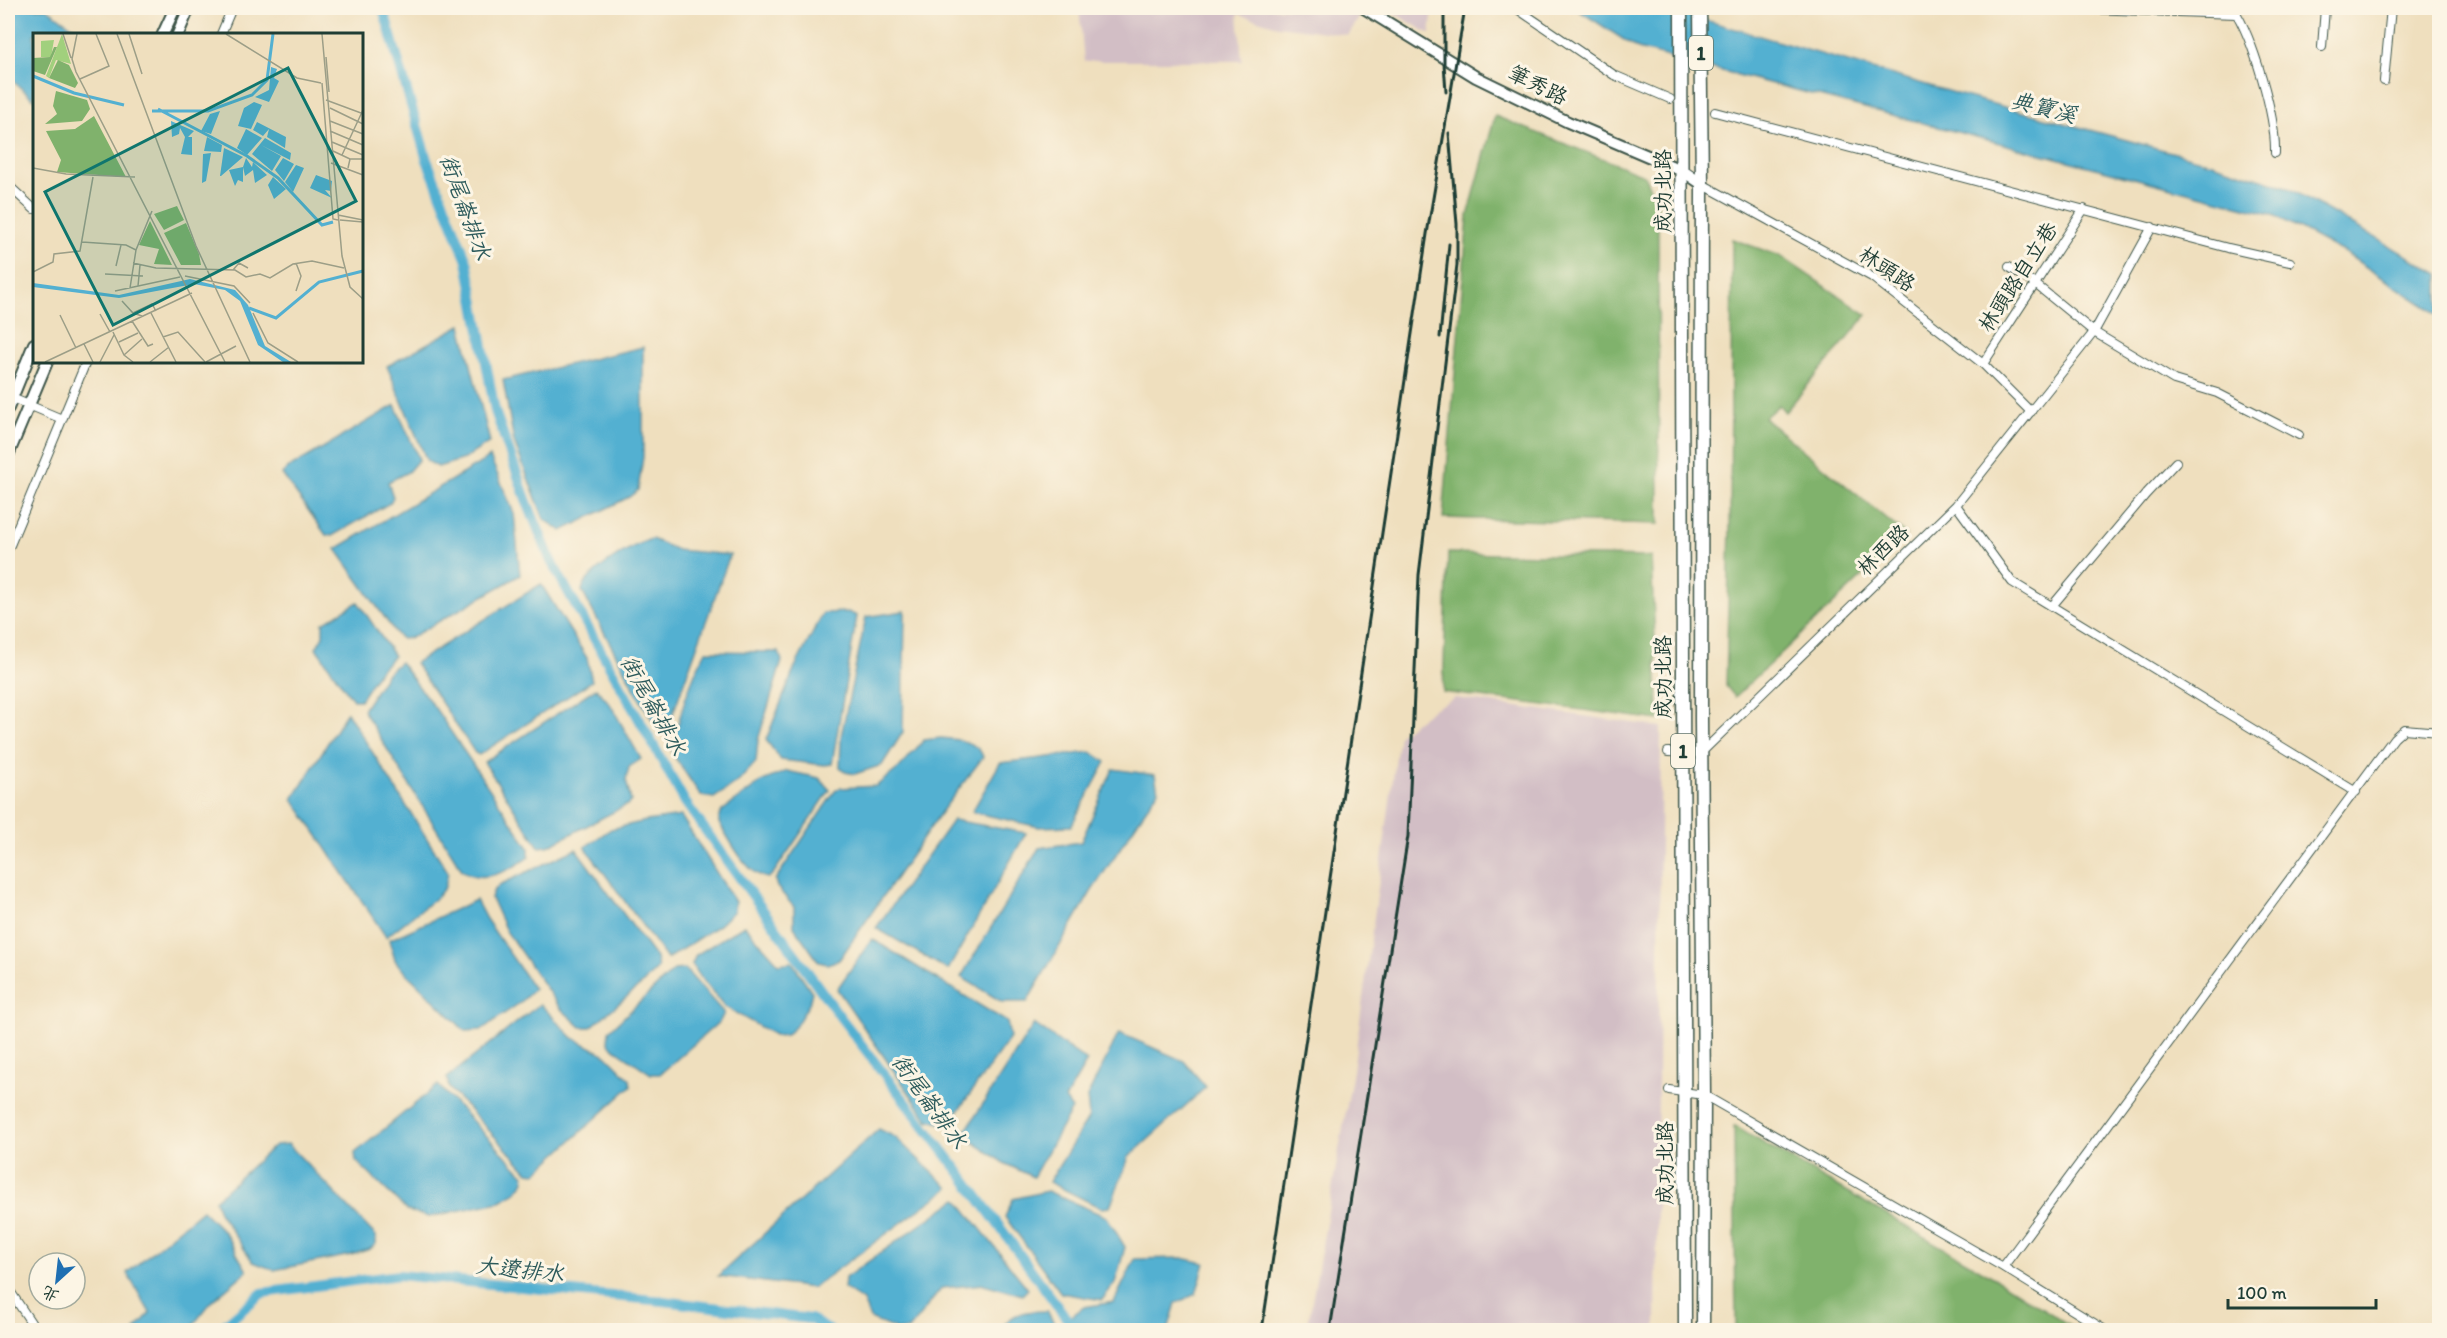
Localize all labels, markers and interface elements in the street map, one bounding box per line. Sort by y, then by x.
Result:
inset map [33,33,363,363]
road number: 1 [1689,36,1713,70]
street label: 筆秀路 [1504,60,1572,110]
water label: 典寶溪 [2009,86,2080,129]
street label: 成功北路 [1650,149,1675,233]
water label: 街尾崙排水 [434,151,497,264]
street label: 林頭路自立巷 [1973,217,2062,336]
street label: 林頭路 [1854,241,1920,297]
street label: 林西路 [1851,519,1914,581]
street label: 成功北路 [1650,635,1675,719]
water label: 街尾崙排水 [615,651,693,761]
road number: 1 [1671,734,1695,768]
water label: 街尾崙排水 [886,1049,973,1155]
street label: 成功北路 [1652,1121,1677,1205]
north arrow [27,1251,87,1311]
water label: 大遼排水 [475,1251,566,1288]
scale bar [2228,1272,2376,1310]
text: 北 [39,1282,62,1306]
text: 100 m [2237,1282,2287,1304]

